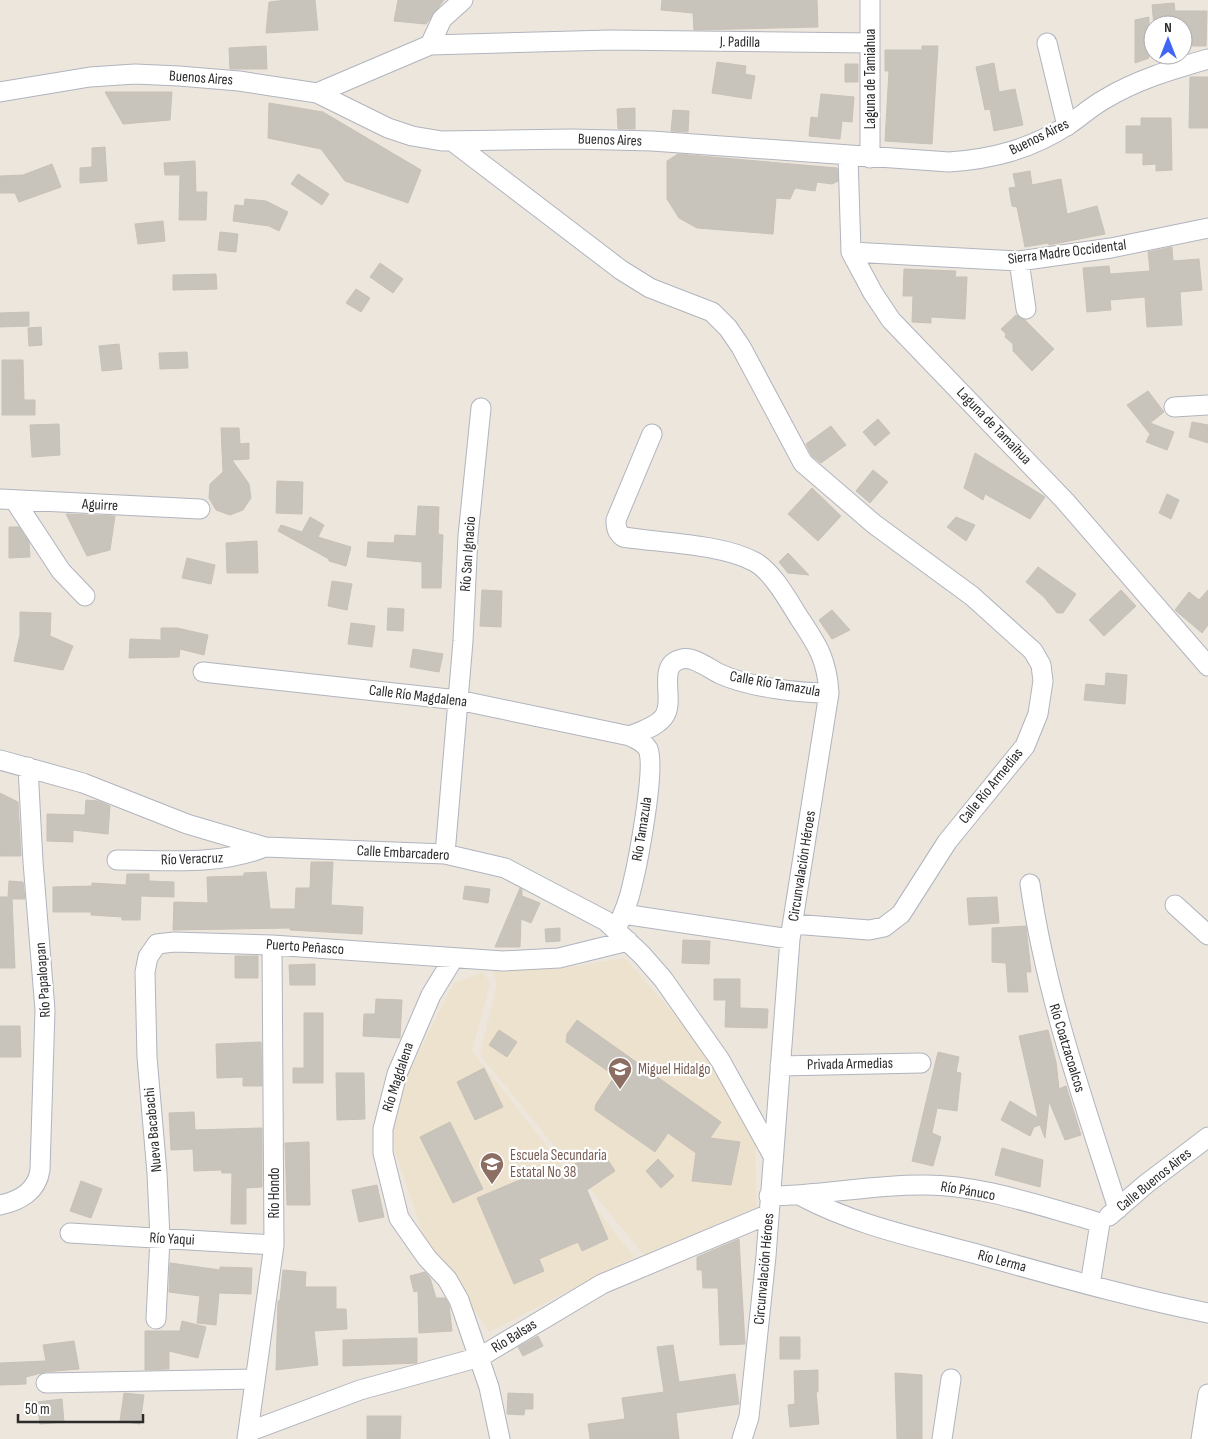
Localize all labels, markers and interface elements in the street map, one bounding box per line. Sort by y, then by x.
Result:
north arrow [1143,15,1193,65]
text: N [1164,19,1172,36]
street label: Laguna de Tamiahua [861,29,880,129]
street label: J. Padilla [719,32,761,52]
street label: Buenos Aires [168,66,234,90]
street label: Buenos Aires [1006,114,1072,160]
street label: Buenos Aires [578,129,642,151]
street label: Sierra Madre Occidental [1007,235,1127,269]
street label: Laguna de Tamaihua [952,383,1036,469]
street label: Aguirre [80,495,119,515]
street label: Río San Ignacio [456,516,480,592]
street label: Calle Río Tamazula [728,667,822,701]
street label: Calle Río Magdalena [368,681,468,711]
street label: Calle Río Armedias [955,744,1027,828]
street label: Río Tamazula [628,795,656,863]
street label: Circunvalación Héroes [784,809,820,923]
street label: Calle Embarcadero [356,841,450,865]
street label: Río Veracruz [161,848,224,870]
street label: Puerto Peñasco [265,935,345,959]
street label: Río Papaloapan [31,942,55,1018]
street label: Río Coatzacoalcos [1045,1001,1089,1095]
street label: Río Magdalena [378,1040,418,1114]
street label: Privada Armedias [807,1054,893,1074]
school or university icon: Miguel Hidalgo [607,1056,633,1090]
place label: Miguel Hidalgo [638,1060,711,1079]
street label: Nueva Bacabachi [140,1087,166,1173]
street label: Calle Buenos Aires [1113,1144,1195,1216]
place label: Escuela Secundaria Estatal No 38 [510,1146,607,1182]
school or university icon: Escuela Secundaria Estatal No 38 [479,1151,505,1185]
street label: Río Hondo [265,1167,284,1219]
street label: Río Pánuco [939,1177,997,1205]
street label: Circunvalación Héroes [750,1212,778,1326]
street label: Río Yaqui [149,1228,195,1250]
street label: Río Lerma [976,1245,1029,1277]
street label: Río Balsas [488,1315,540,1357]
scale bar [18,1392,142,1424]
text: 50 m [25,1400,50,1419]

